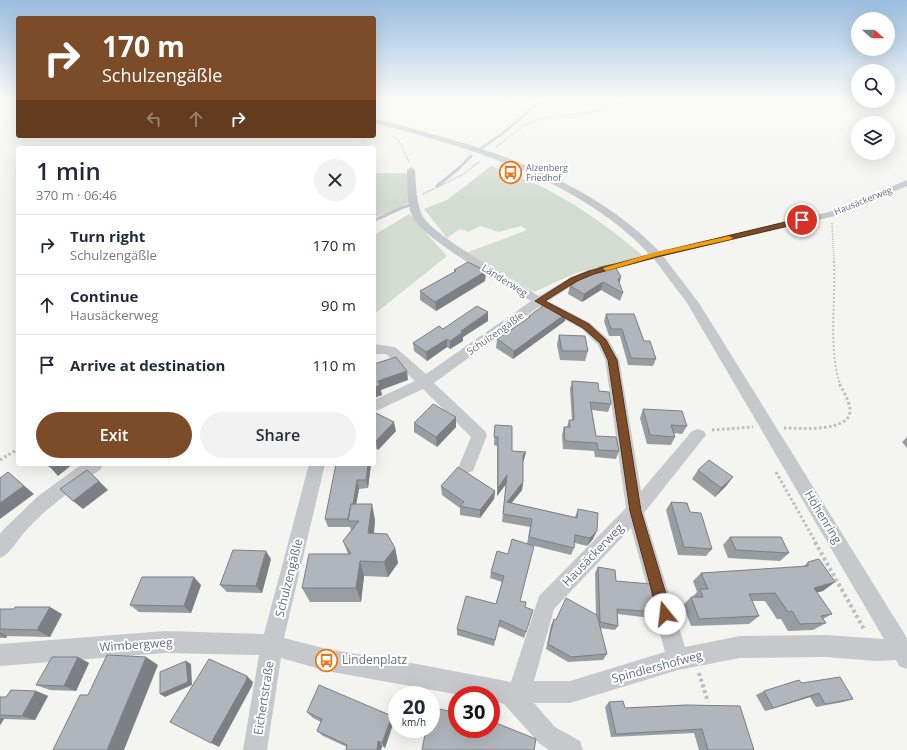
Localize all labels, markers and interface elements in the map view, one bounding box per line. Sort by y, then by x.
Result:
north arrow [851,12,895,56]
map controls [851,12,895,160]
text: 170 m [102,27,185,65]
icon: right [36,32,88,84]
text: Schulzengäßle [102,63,222,87]
button: search [851,64,895,108]
icon: left [143,108,165,130]
icon: ahead [185,108,207,130]
icon: right [227,108,249,130]
button: layers [851,116,895,160]
text: 1 min [36,154,101,187]
button: close [314,159,356,201]
bus stop icon: Alzenberg Friedhof [498,160,524,186]
place label: Alzenberg Friedhof [526,161,568,184]
street label: Hausäckerweg [832,183,894,218]
text: 370 m · 06:46 [36,186,117,204]
pin [785,203,819,237]
icon: arrive [791,209,813,231]
text: Turn right [70,226,145,246]
icon: right [36,234,58,256]
text: 170 m [312,235,356,255]
text: Schulzengäßle [70,246,157,264]
street label: Länderweg [479,260,531,300]
text: Continue [70,286,138,306]
icon: ahead [36,294,58,316]
text: 90 m [321,295,356,315]
text: Hausäckerweg [70,306,158,324]
street label: Schulzengäßle [464,308,527,358]
icon: arrive [36,354,58,376]
text: Arrive at destination [70,355,225,375]
text: 110 m [312,355,356,375]
button: Exit [36,412,192,458]
button: Share [200,412,356,458]
street label: Höhenring [801,487,846,547]
street label: Hausäckerweg [558,519,627,590]
street label: Schulzengäßle [271,537,307,619]
position arrow [644,593,686,635]
street label: Wimbergweg [99,633,174,656]
street label: Spindlershofweg [610,646,705,687]
bus stop icon: Lindenplatz [314,647,340,673]
place label: Lindenplatz [342,651,407,668]
street label: Eichertstraße [249,660,278,736]
speed limit sign: 30 [448,686,500,738]
text: 20 [403,693,425,720]
text: km/h [402,715,426,729]

